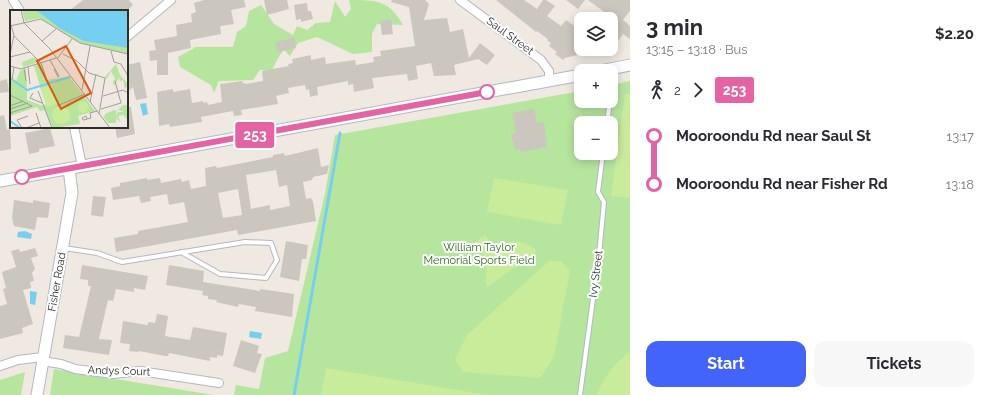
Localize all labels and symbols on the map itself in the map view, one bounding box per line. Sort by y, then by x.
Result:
inset map [10,10,128,128]
street label: Saul Street [484,15,536,58]
unlabelled marker [479,84,495,100]
line badge: 253 [232,122,278,148]
unlabelled marker [14,169,30,185]
park label: William Taylor Memorial Sports Field [423,241,535,267]
street label: Ivy Street [587,249,605,298]
street label: Fisher Road [45,251,69,313]
street label: Andys Court [87,363,151,379]

